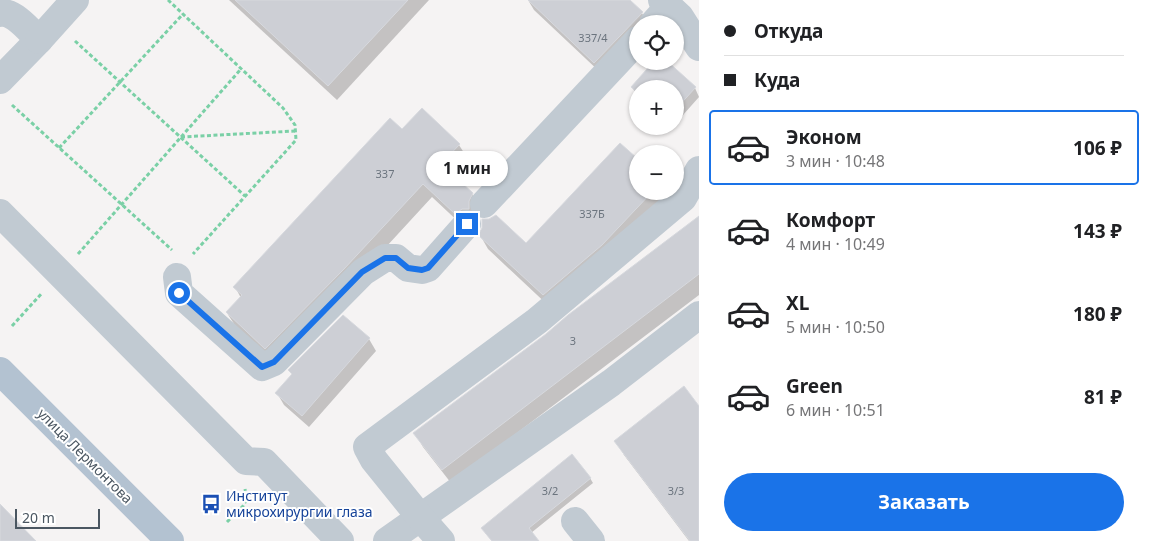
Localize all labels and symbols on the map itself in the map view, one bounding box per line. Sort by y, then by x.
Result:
house number: 337/4 [578,30,608,45]
callout: 1 мин [426,152,508,186]
house number: 337 [376,166,394,181]
house number: 337Б [579,206,605,221]
route end [456,213,478,235]
route start [168,282,190,304]
house number: 3 [570,333,576,348]
street label: улица Лермонтова [34,404,137,507]
house number: 3/2 [542,483,558,498]
house number: 3/3 [668,483,684,498]
place label: Институт микрохирургии глаза [226,486,373,521]
bus stop icon: Институт микрохирургии глаза [200,493,222,515]
scale bar [15,506,100,529]

